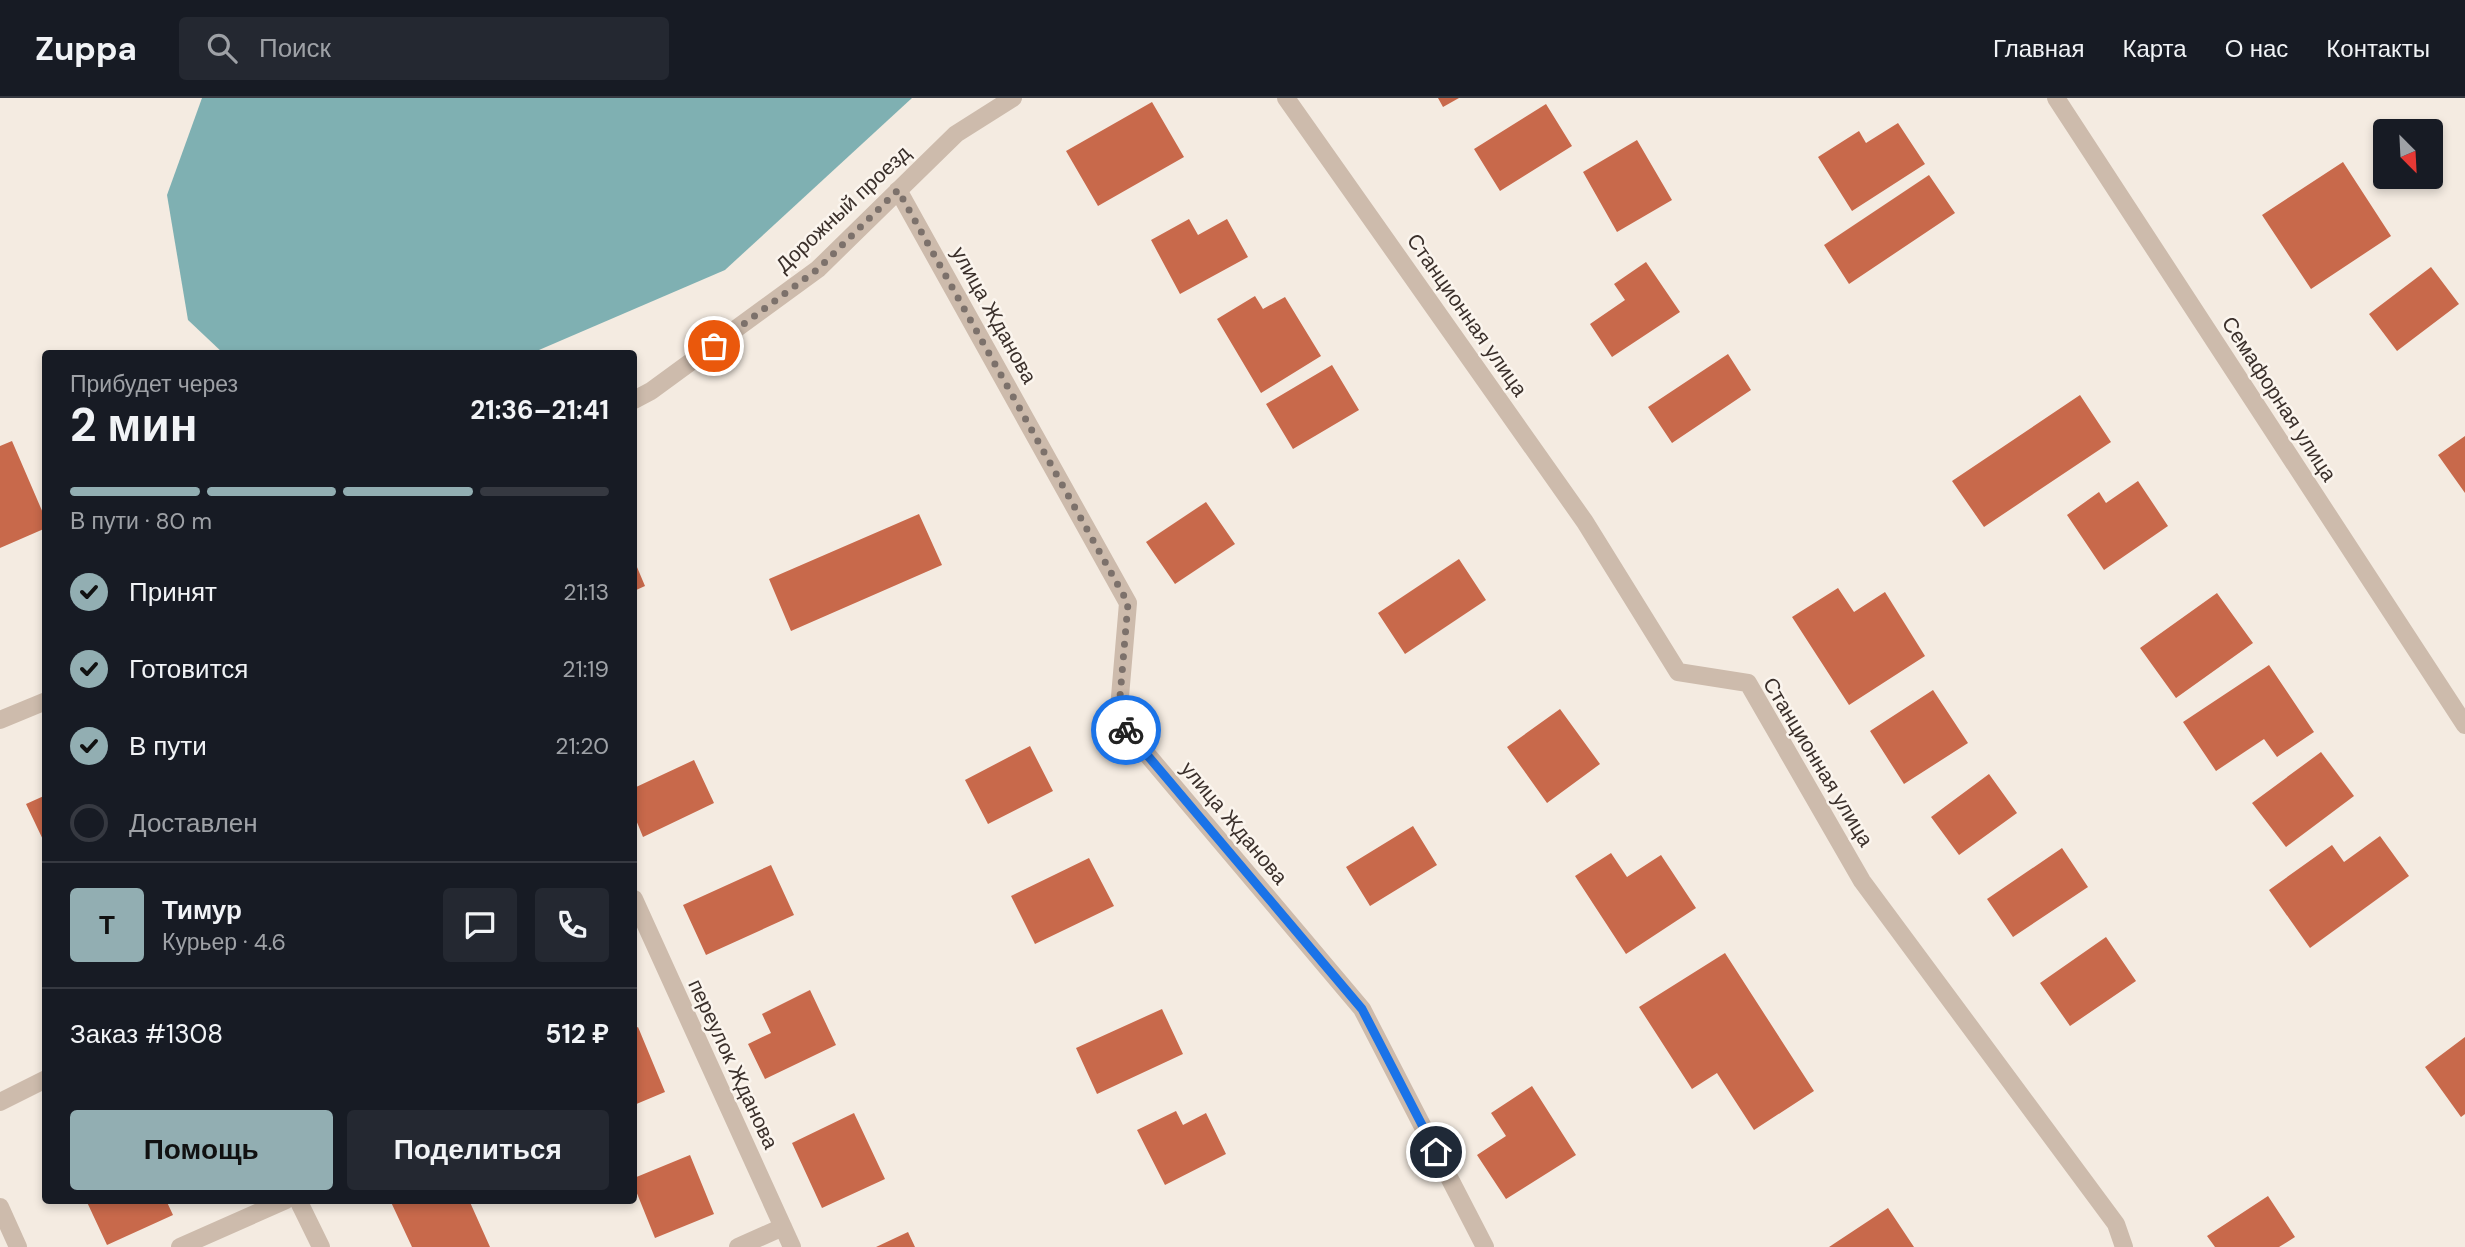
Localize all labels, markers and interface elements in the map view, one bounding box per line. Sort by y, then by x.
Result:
search box [179,17,669,80]
text: Zuppa [35,27,137,70]
icon: search [203,29,241,67]
text: Поиск [259,31,331,65]
text: Главная [1993,33,2084,64]
text: Карта [2122,33,2187,64]
text: О нас [2225,33,2288,64]
text: Контакты [2326,33,2430,64]
north arrow [2373,119,2443,189]
map controls [2373,119,2443,189]
street label: Дорожный проезд [770,139,916,279]
street label: Станционная улица [1400,228,1534,402]
street label: улица Жданова [945,242,1043,389]
street label: Семафорная улица [2215,311,2343,487]
pin [684,316,744,376]
icon: bag [695,327,733,365]
text: Прибудет через [70,369,238,399]
text: 21:36–21:41 [470,393,609,427]
text: 2 мин [70,395,197,455]
text: В пути · 80 m [70,506,212,536]
icon: check [70,573,108,611]
text: Принят [129,575,217,609]
text: 21:13 [563,577,609,607]
icon: check [70,650,108,688]
text: Готовится [129,652,248,686]
text: 21:19 [562,654,609,684]
street label: Станционная улица [1756,672,1880,852]
courier [1091,695,1161,765]
icon: bike [1107,711,1145,749]
icon: check [70,727,108,765]
text: В пути [129,729,207,763]
text: 21:20 [555,731,609,761]
street label: улица Жданова [1174,756,1294,891]
text: Доставлен [129,806,258,840]
button: chat [443,888,517,962]
button: phone [535,888,609,962]
text: Тимур [162,893,242,927]
text: Т [99,908,115,942]
text: Курьер · 4.6 [162,927,286,957]
street label: переулок Жданова [681,975,785,1154]
text: Заказ #1308 [70,1017,223,1051]
text: 512 ₽ [545,1017,609,1051]
button: Помощь [70,1110,333,1190]
button: Поделиться [347,1110,609,1190]
pin [1406,1122,1466,1182]
icon: home [1417,1133,1455,1171]

